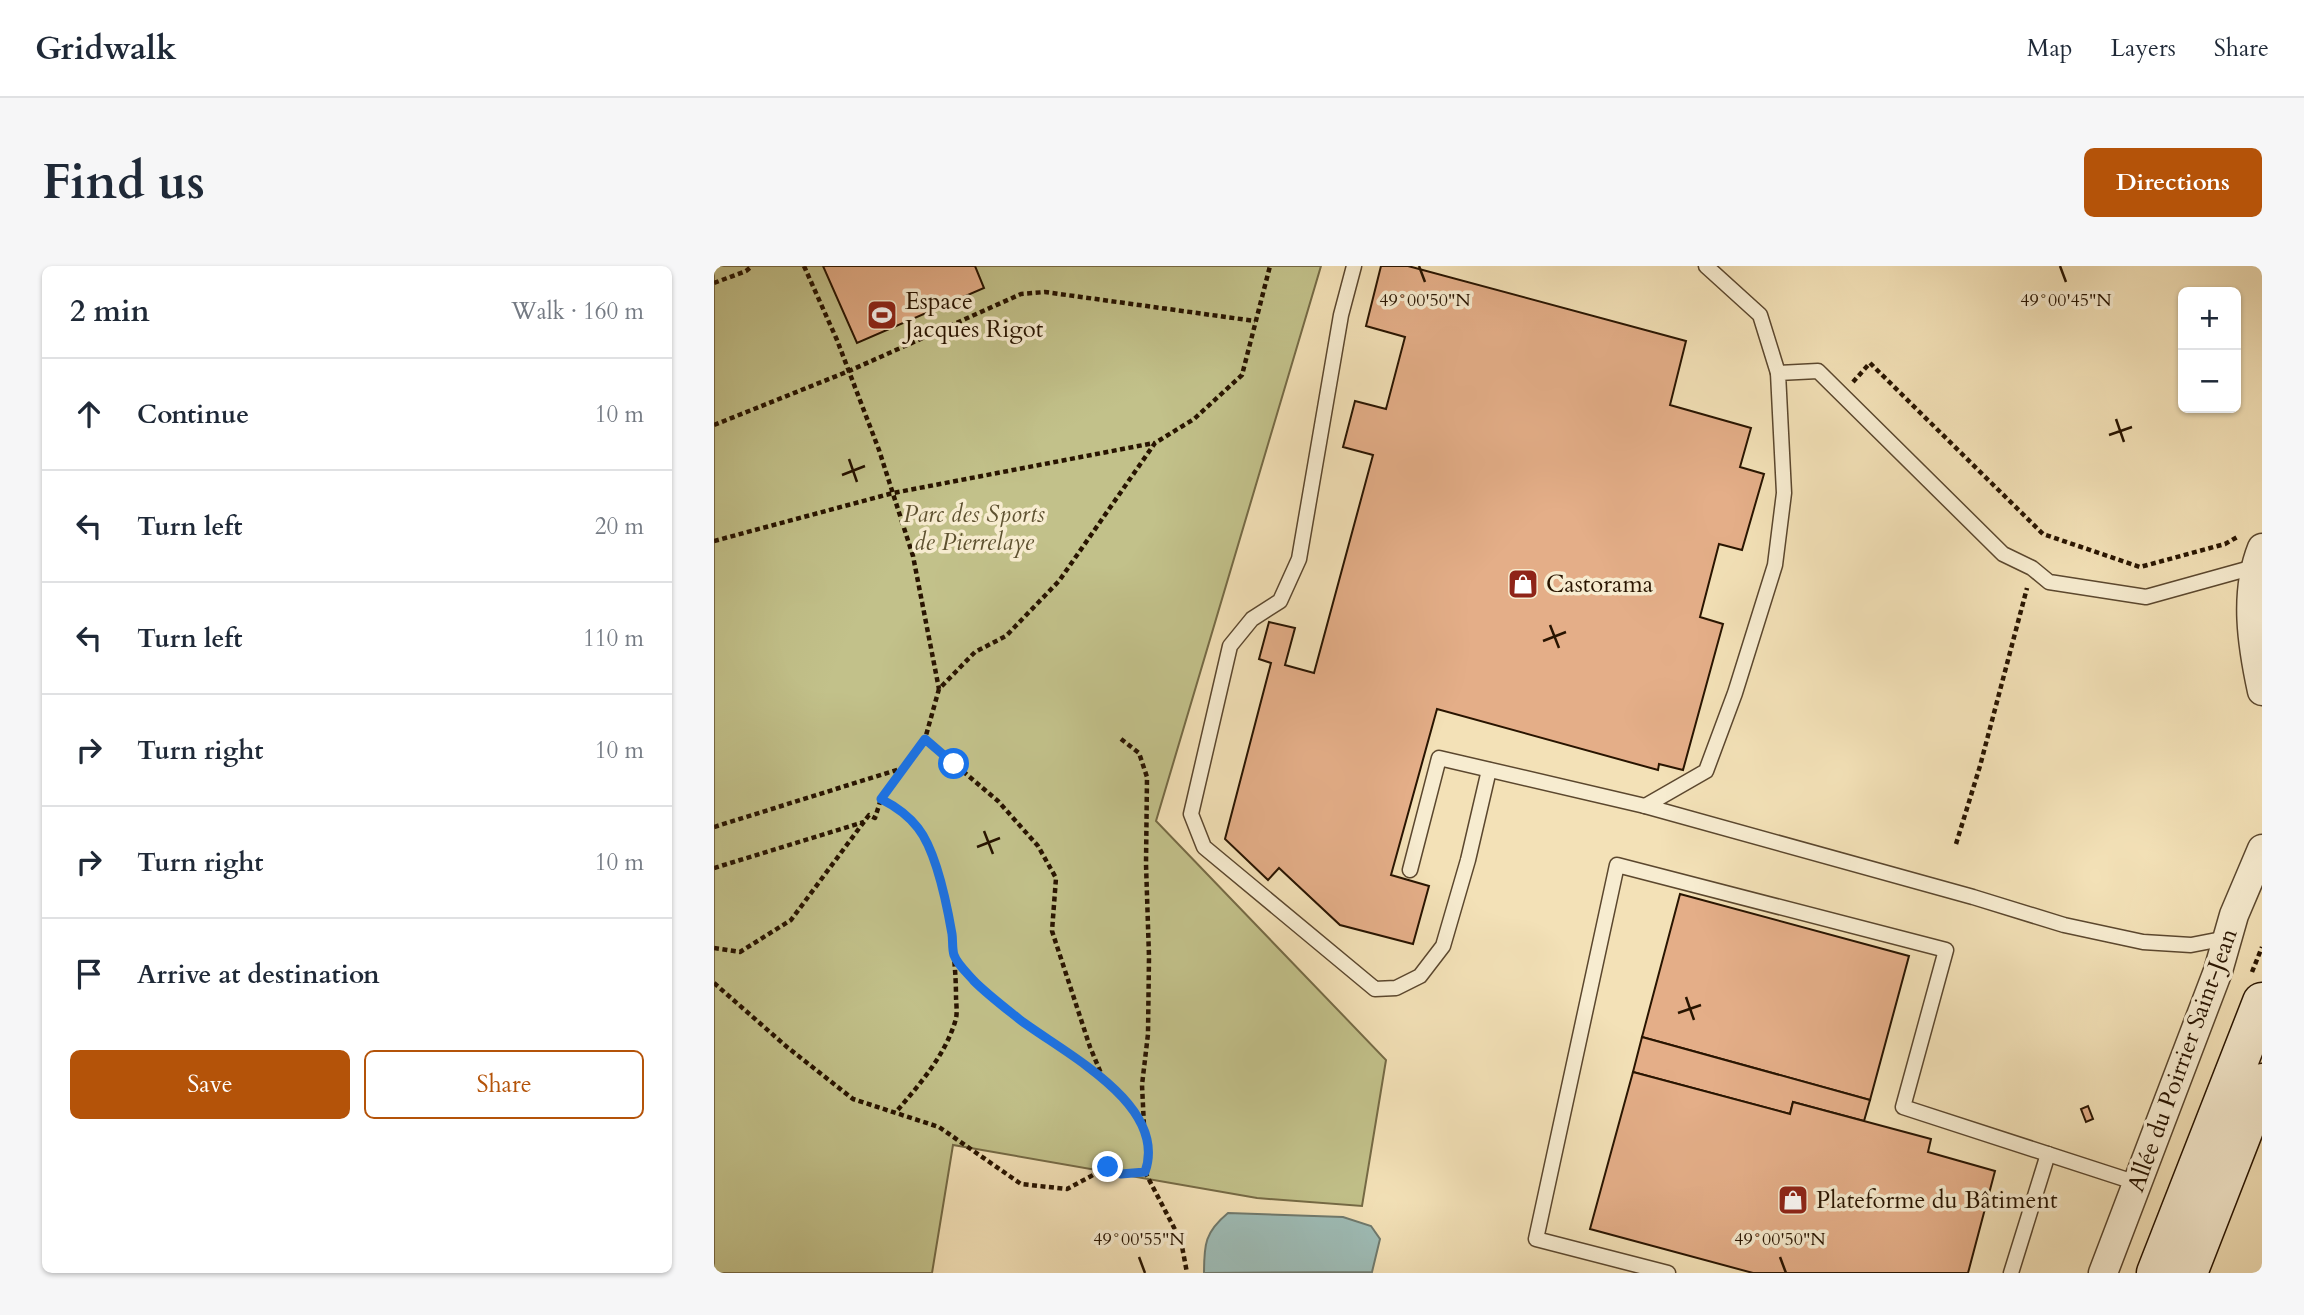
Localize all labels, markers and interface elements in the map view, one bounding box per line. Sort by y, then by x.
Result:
text: Gridwalk [35,26,177,71]
text: Map [2027,32,2073,65]
text: Layers [2111,32,2176,65]
text: Share [2214,32,2269,65]
button: Directions [2084,148,2262,217]
text: Find us [42,149,205,216]
place label: Espace Jacques Rigot [902,285,1044,346]
map controls [2178,287,2241,413]
button: + [2178,287,2241,350]
text: 49°00'50"N [1379,288,1471,313]
text: 49°00'45"N [2020,288,2112,313]
text: 2 min [70,291,150,332]
text: Walk · 160 m [511,296,644,327]
sports icon: Espace Jacques Rigot [865,298,899,332]
button: − [2178,350,2241,413]
icon: ahead [70,395,108,433]
text: Continue [137,397,249,432]
text: 10 m [595,399,644,430]
park label: Parc des Sports de Pierrelaye [903,498,1045,559]
icon: left [70,507,108,545]
text: Turn left [137,509,242,544]
text: 20 m [595,511,644,542]
shop icon: Castorama [1506,567,1540,601]
place label: Castorama [1546,568,1654,601]
icon: left [70,619,108,657]
text: Turn left [137,621,242,656]
text: 110 m [583,623,644,654]
icon: right [70,731,108,769]
text: Turn right [137,733,264,768]
text: 10 m [595,735,644,766]
route start [938,748,969,779]
icon: right [70,843,108,881]
text: Turn right [137,845,264,880]
text: 10 m [595,847,644,878]
street label: Allée du Poirrier Saint-Jean [2119,923,2246,1197]
icon: arrive [70,955,108,993]
text: Arrive at destination [137,957,380,992]
button: Save [70,1050,350,1119]
button: Share [364,1050,644,1119]
route end [1092,1151,1123,1182]
shop icon: Plateforme du Bâtiment [1776,1183,1810,1217]
place label: Plateforme du Bâtiment [1816,1184,2058,1217]
text: 49°00'55"N [1093,1227,1185,1252]
text: 49°00'50"N [1734,1227,1826,1252]

